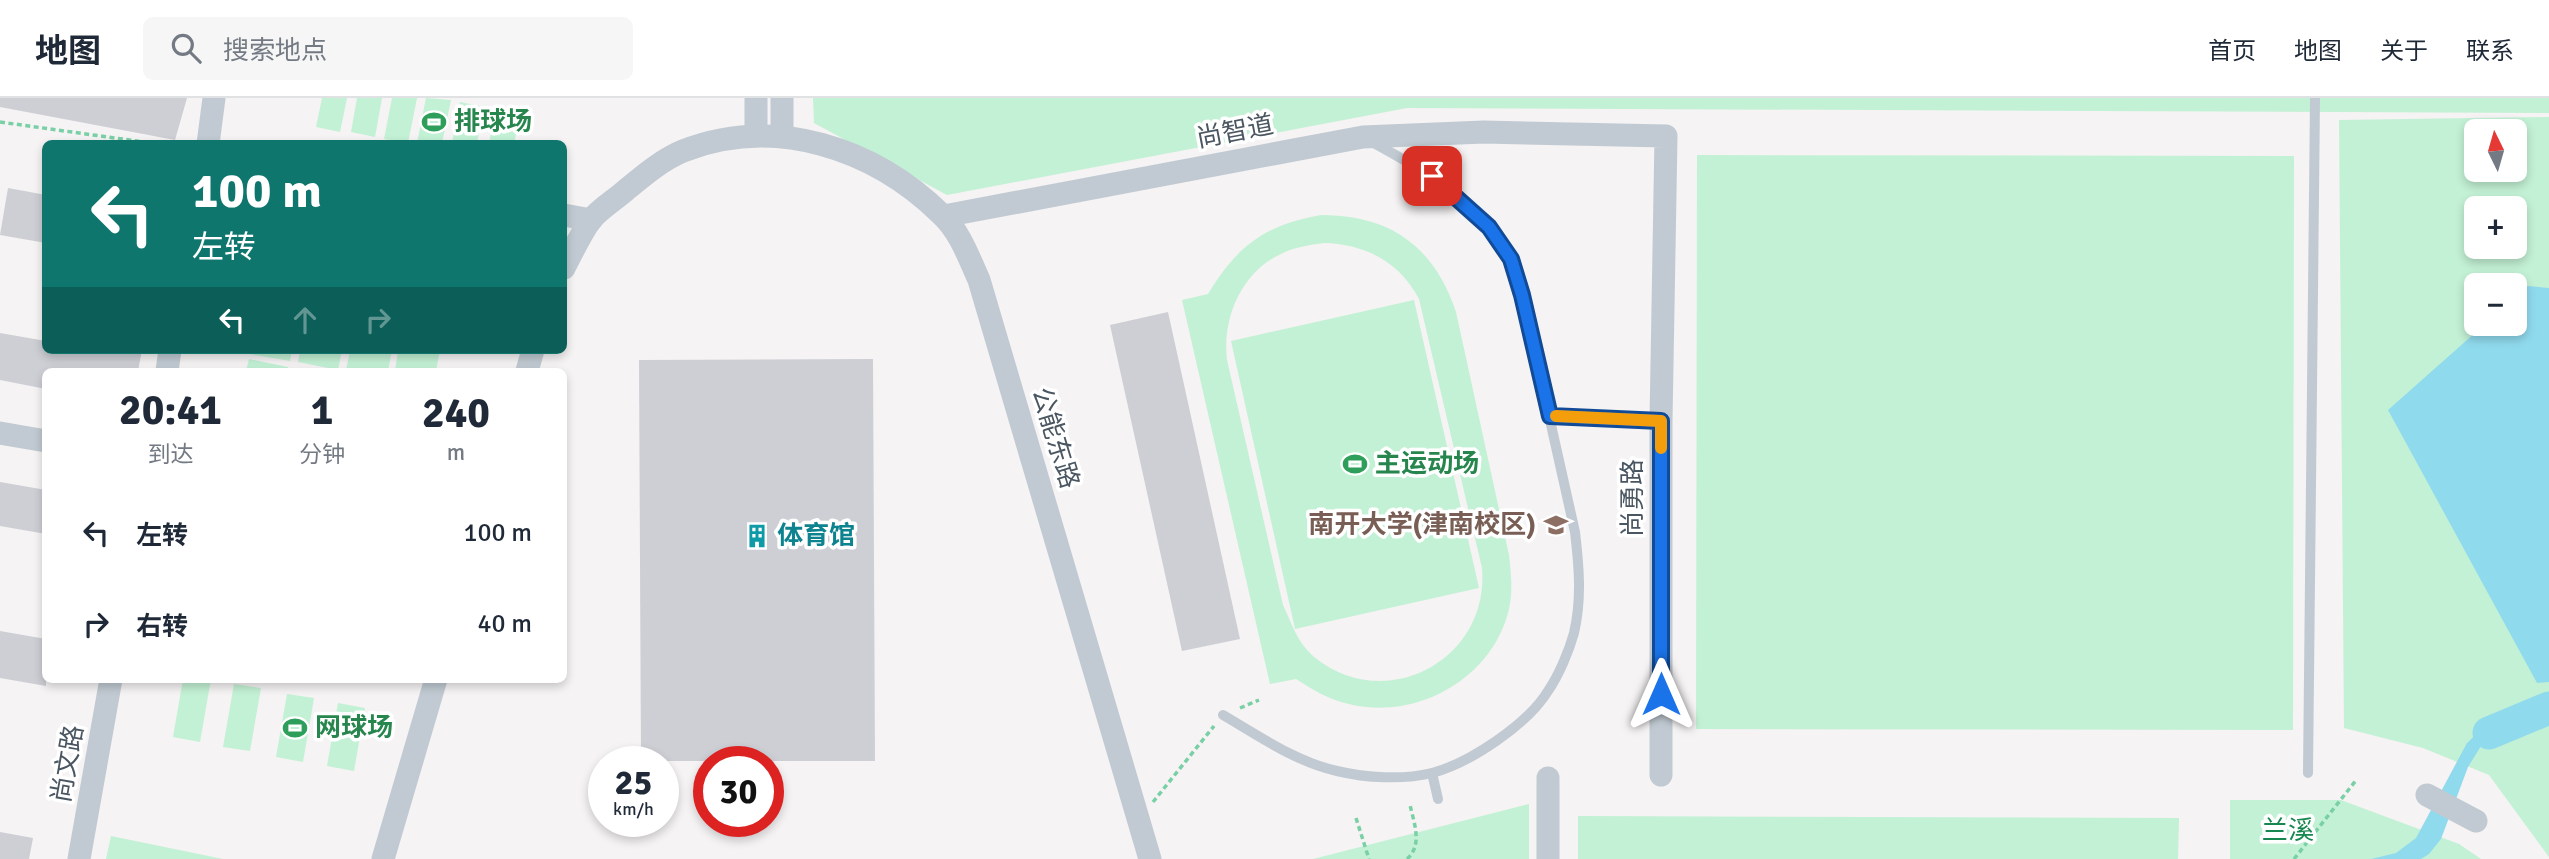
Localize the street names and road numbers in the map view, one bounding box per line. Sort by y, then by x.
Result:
street label: 尚智道 [1194,109,1276,155]
street label: 公能东路 [1024,384,1086,492]
street label: 尚勇路 [1617,459,1649,537]
street label: 尚文路 [45,723,91,805]

